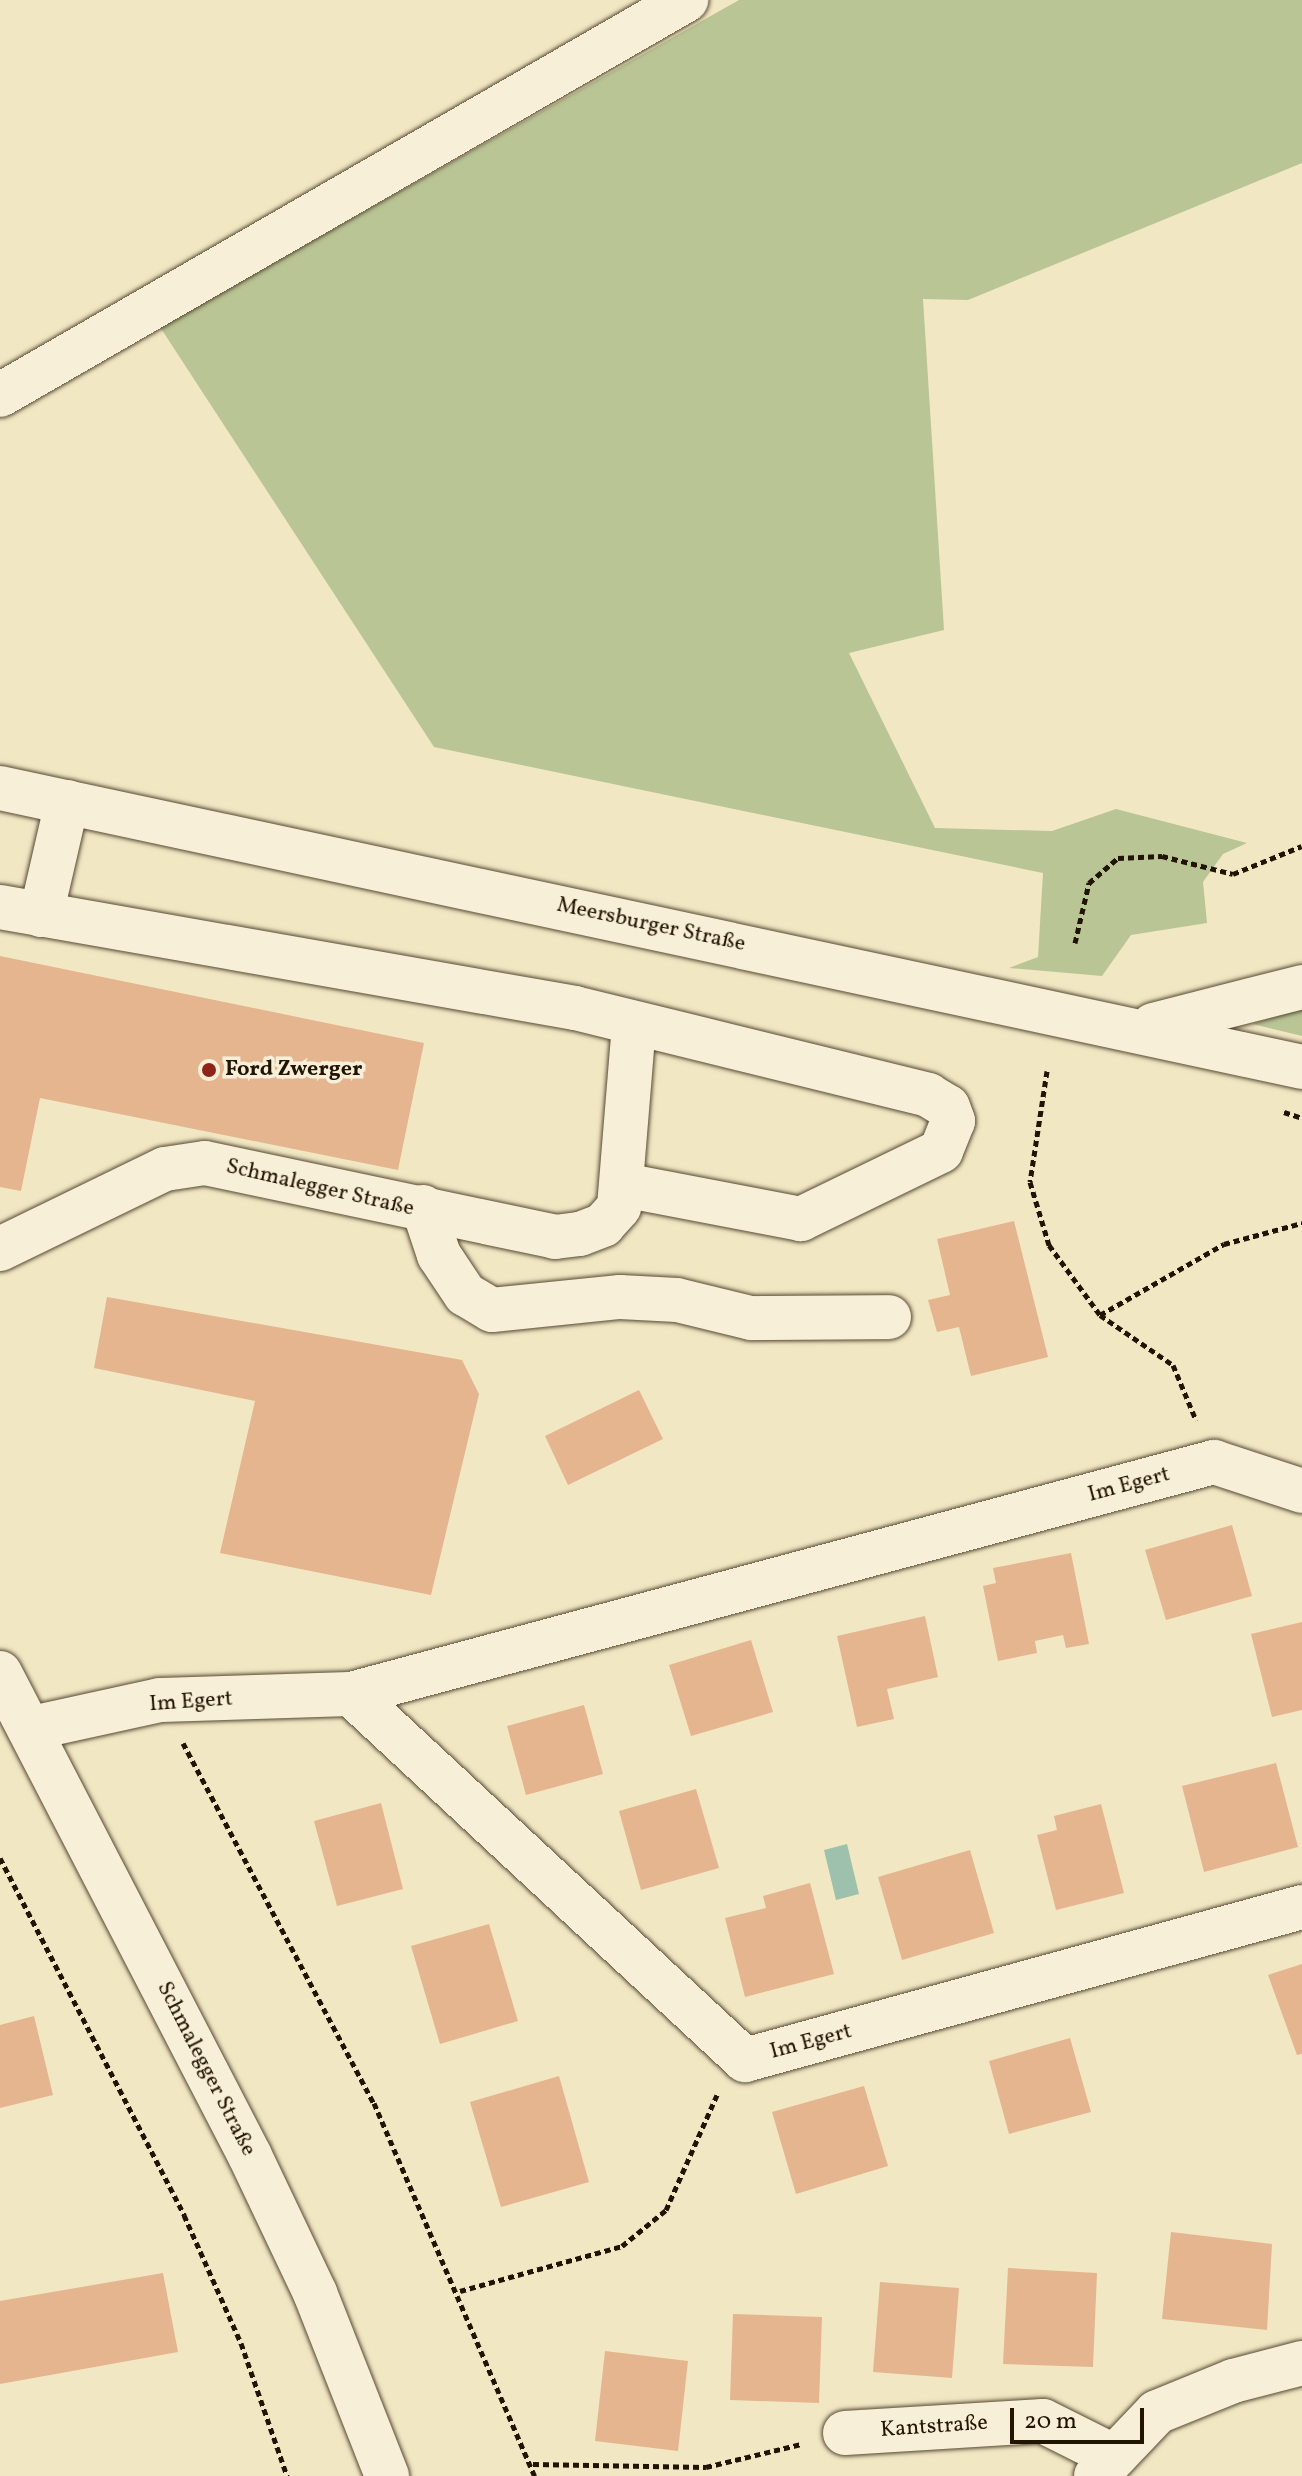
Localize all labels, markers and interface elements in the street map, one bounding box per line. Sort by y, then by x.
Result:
street label: Meersburger Straße [554,892,748,958]
place label: Ford Zwerger [225,1057,362,1083]
marker: Ford Zwerger [200,1061,218,1079]
street label: Schmalegger Straße [223,1154,417,1222]
street label: Im Egert [1085,1461,1173,1509]
street label: Im Egert [148,1686,234,1718]
street label: Schmalegger Straße [151,1977,261,2161]
street label: Im Egert [767,2018,855,2066]
scale bar [1014,2392,1148,2442]
text: 20 m [1024,2405,1077,2439]
street label: Kantstraße [879,2410,989,2444]

